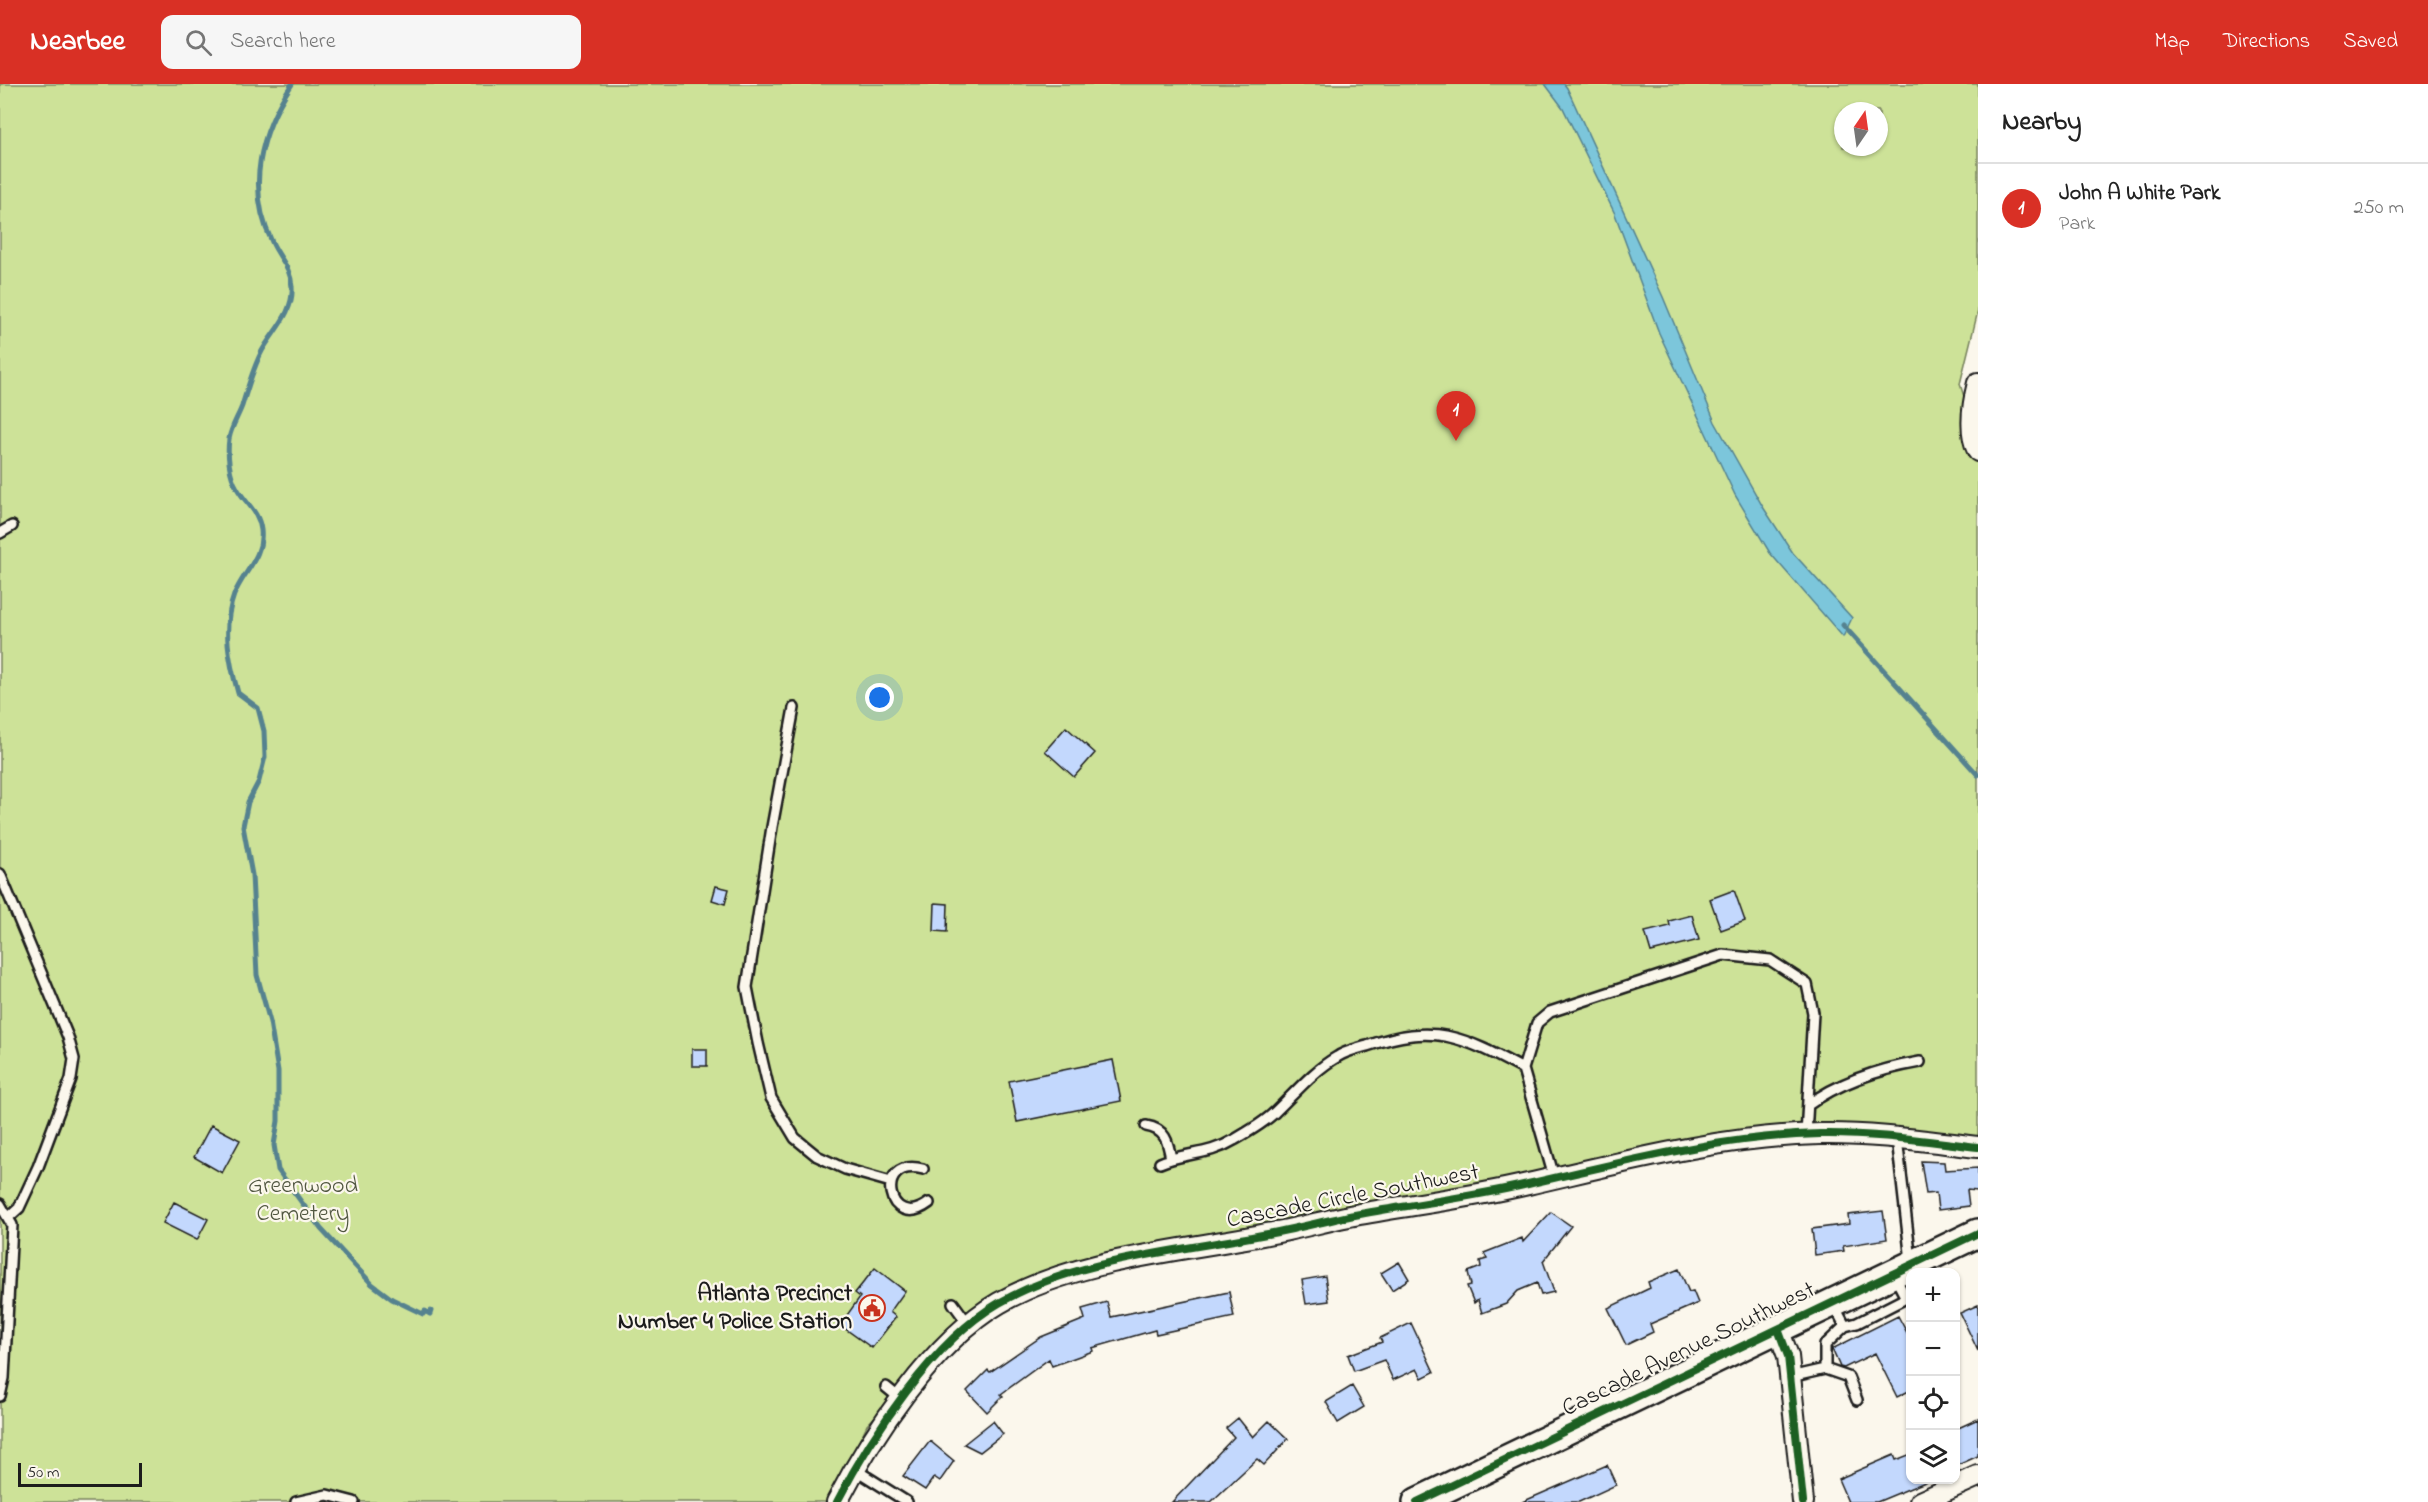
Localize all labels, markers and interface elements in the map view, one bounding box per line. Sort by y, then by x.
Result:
search box [161,15,581,69]
text: Nearbee [30,22,125,63]
icon: search [182,26,215,59]
text: Search here [230,26,336,58]
text: Map [2154,27,2190,57]
text: Directions [2223,27,2310,57]
text: Saved [2343,27,2398,57]
north arrow [1834,102,1888,156]
text: Nearby [2002,104,2081,142]
text: John A White Park [2059,178,2220,210]
text: 1 [2018,194,2025,223]
text: 250 m [2353,194,2404,223]
text: Park [2059,210,2095,239]
pin: 1 [1436,392,1476,441]
your location [865,683,894,712]
street label: Cascade Circle Southwest [1224,1155,1482,1239]
park label: Greenwood Cemetery [248,1169,358,1233]
map controls [1906,1268,1960,1484]
button: + [1906,1268,1960,1322]
street label: Cascade Avenue Southwest [1557,1273,1821,1427]
place label: Atlanta Precinct Number 4 Police Station [618,1277,853,1340]
public building icon: Atlanta Precinct Number 4 Police Station [857,1293,887,1323]
button: − [1906,1322,1960,1376]
button: locate [1906,1376,1960,1430]
button: layers [1906,1430,1960,1484]
scale bar [18,1460,142,1488]
text: 50 m [27,1461,59,1485]

